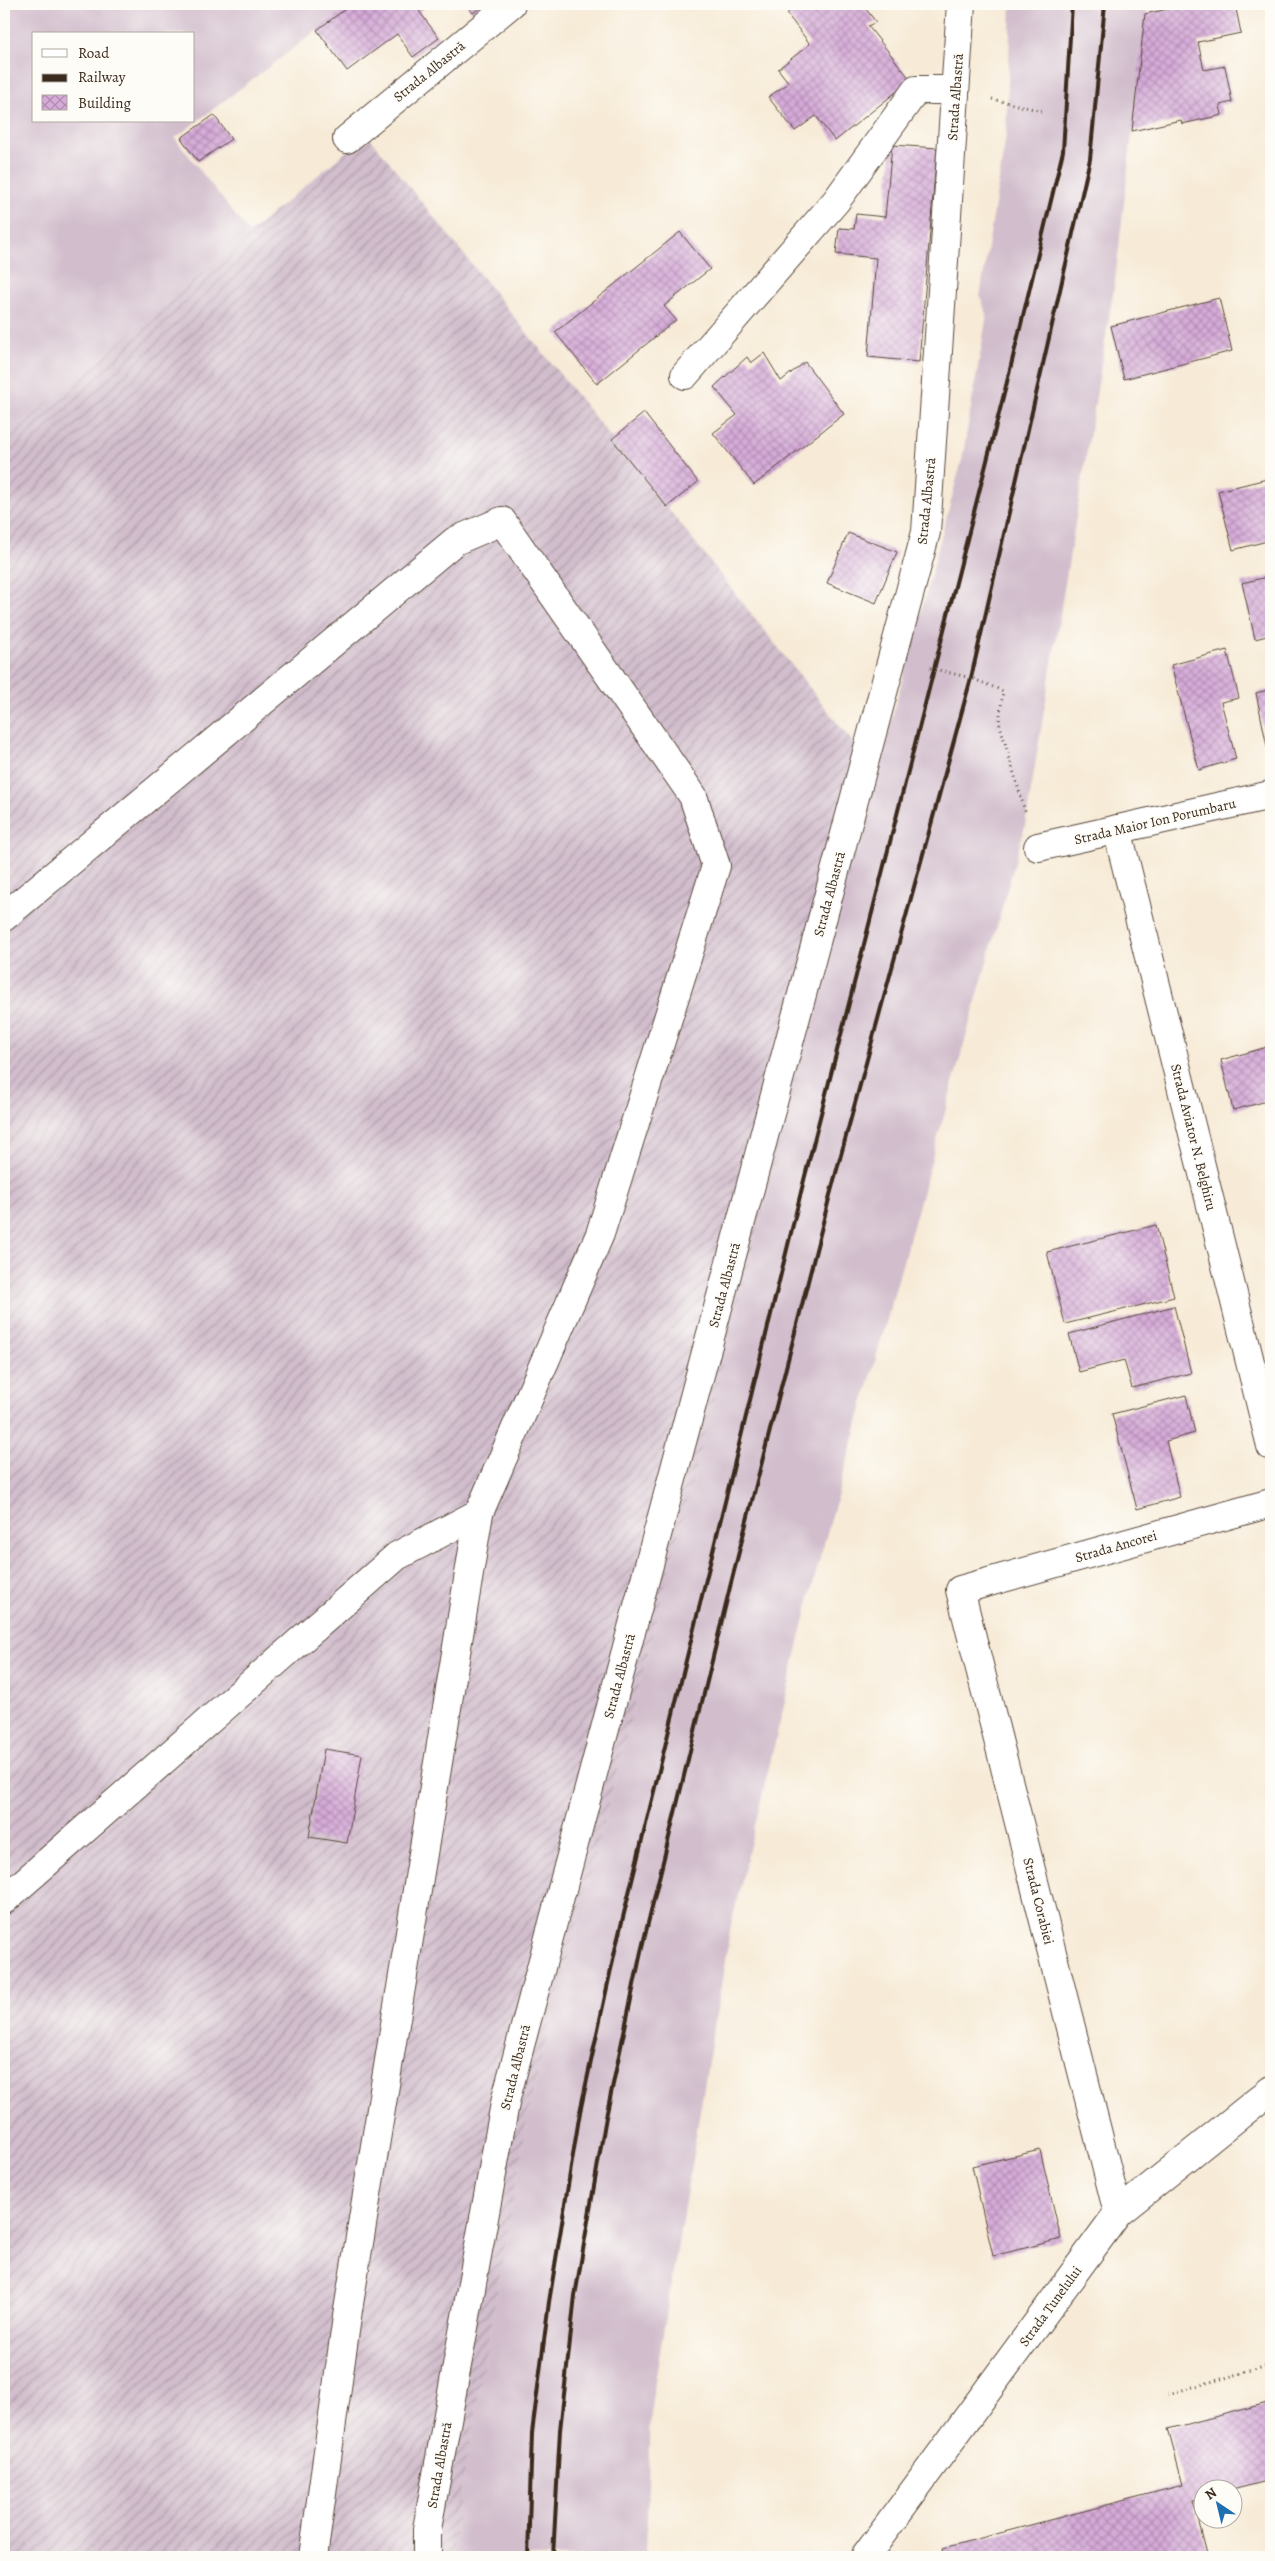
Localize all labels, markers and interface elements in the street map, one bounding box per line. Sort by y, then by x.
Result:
legend [32,32,195,122]
street label: Strada Albastră [389,36,470,106]
text: Road [78,43,110,63]
street label: Strada Albastră [943,52,968,141]
text: Railway [78,67,126,87]
text: Building [78,93,131,113]
street label: Strada Albastră [912,456,941,546]
street label: Strada Maior Ion Porumbaru [1072,794,1238,849]
street label: Strada Albastră [809,849,850,939]
street label: Strada Aviator N. Belghiru [1166,1062,1221,1213]
street label: Strada Albastră [704,1240,745,1330]
street label: Strada Ancorei [1073,1526,1159,1567]
street label: Strada Albastră [599,1631,640,1721]
street label: Strada Corabiei [1019,1856,1059,1947]
street label: Strada Albastră [496,2022,535,2112]
street label: Strada Tunelului [1015,2262,1086,2350]
street label: Strada Albastră [423,2420,457,2510]
north arrow [1192,2478,1242,2528]
text: N [1201,2483,1220,2504]

